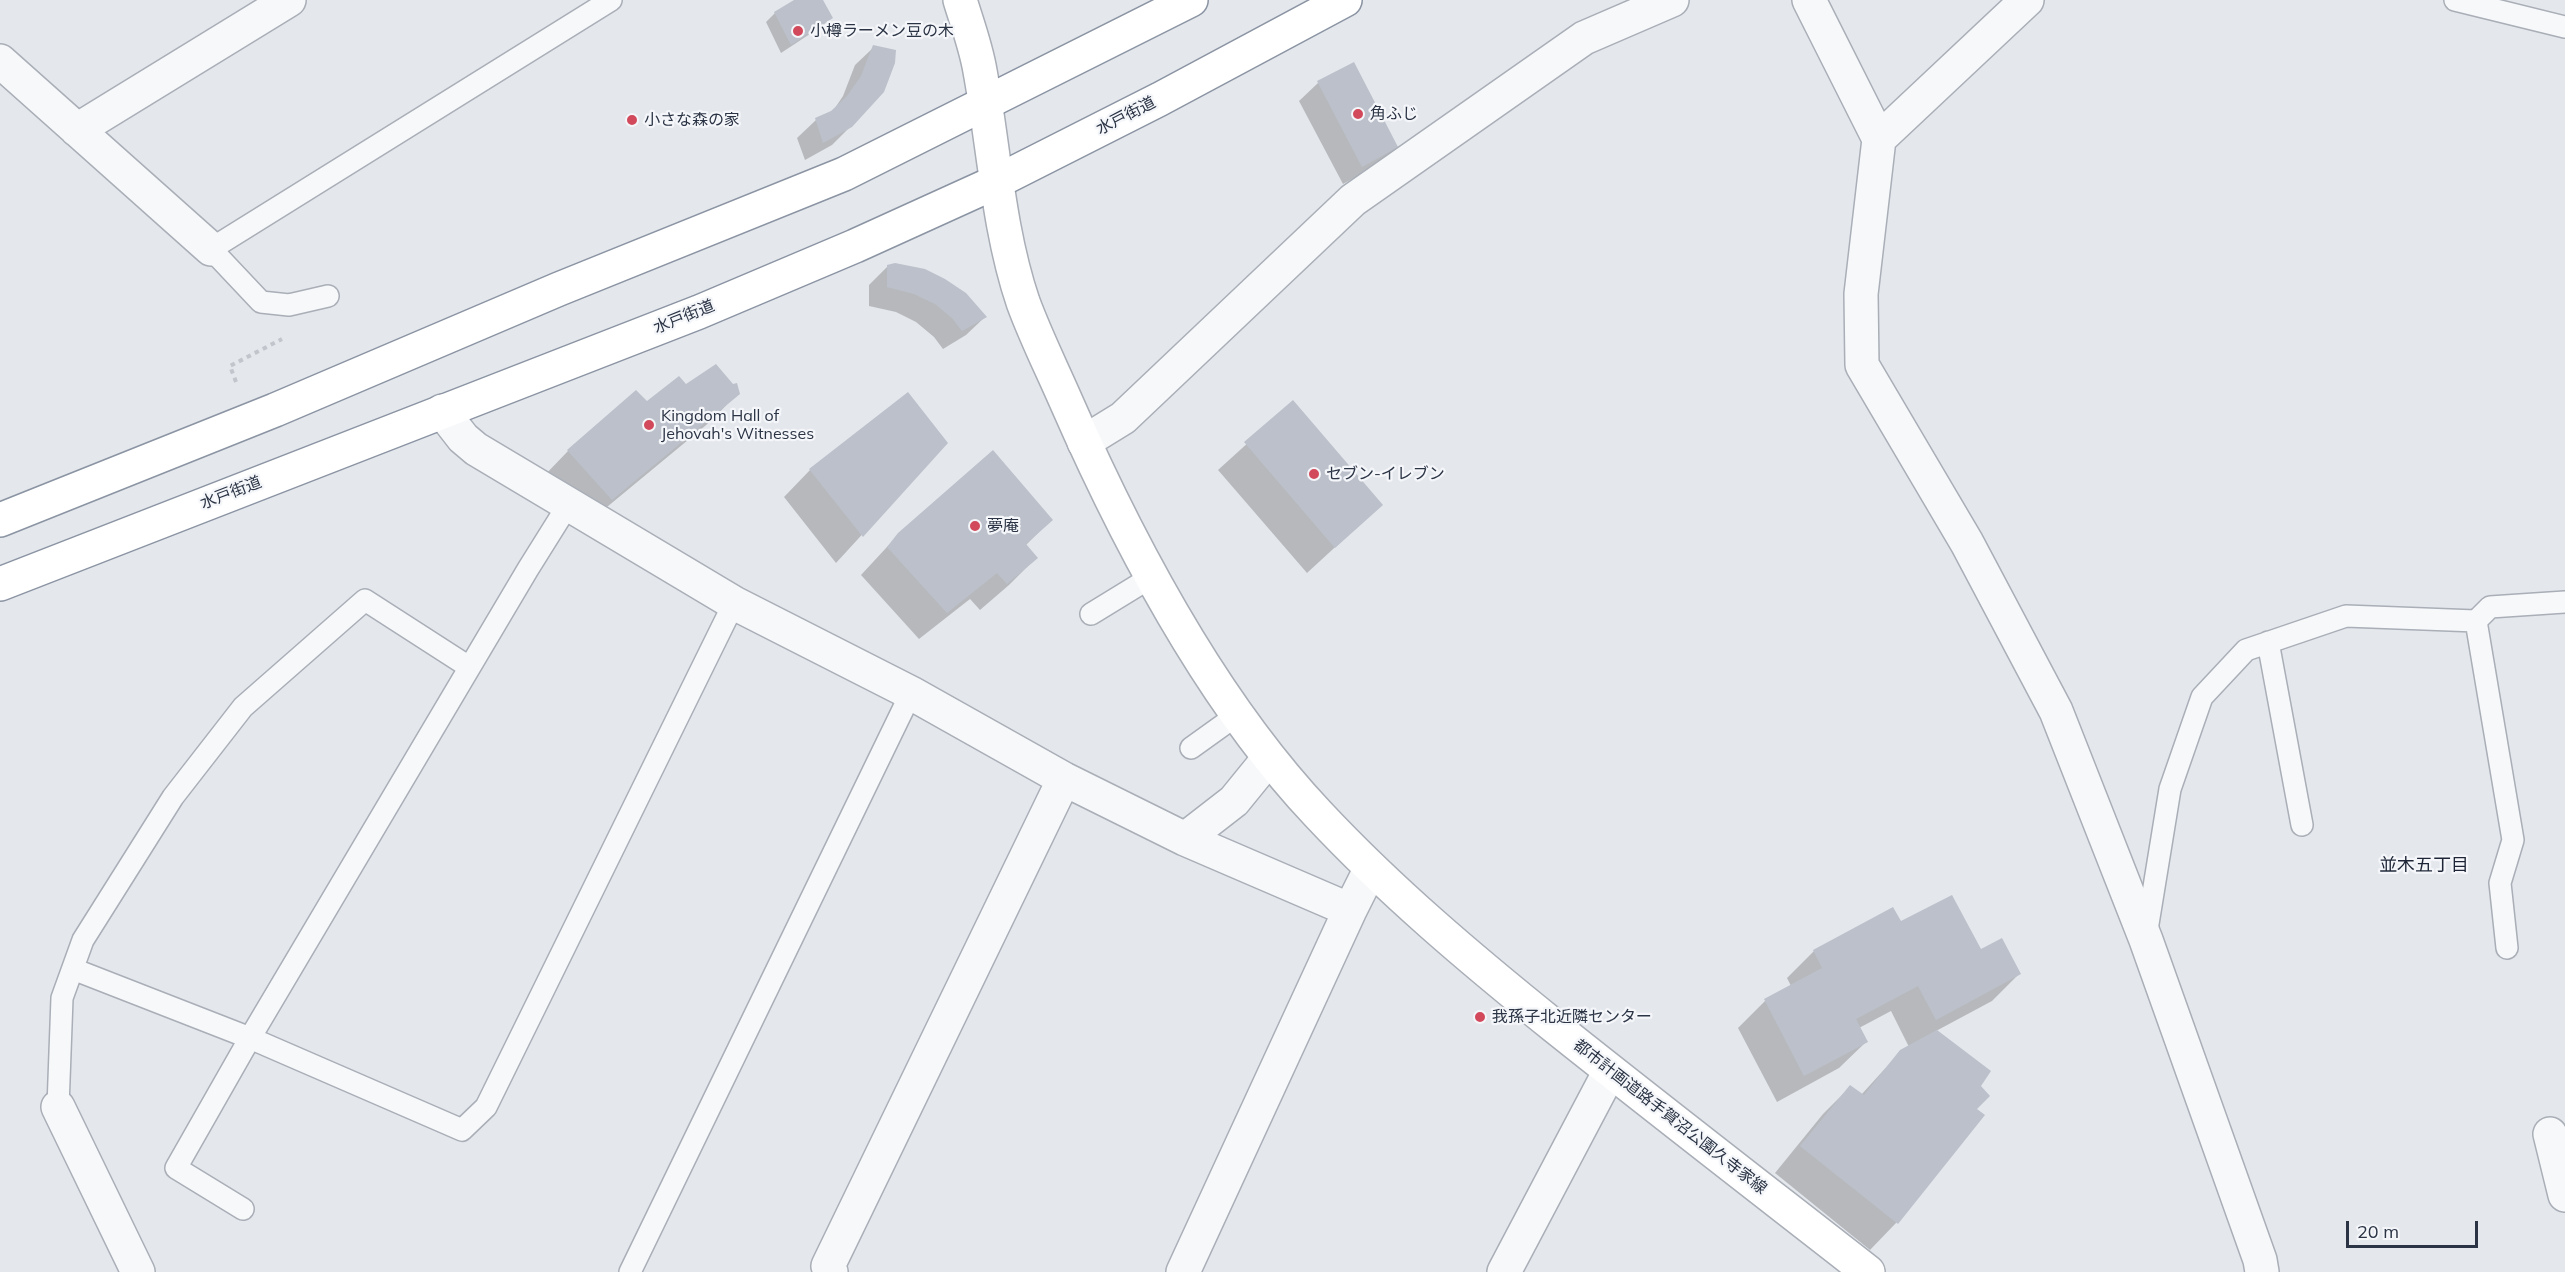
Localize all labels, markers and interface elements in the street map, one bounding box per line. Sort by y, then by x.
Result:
place label: 小樽ラーメン豆の木 [810,21,954,41]
marker: 小樽ラーメン豆の木 [791,24,805,38]
street label: 水戸街道 [1093,93,1159,139]
place label: 角ふじ [1370,104,1418,124]
marker: 角ふじ [1351,107,1365,121]
place label: 小さな森の家 [644,110,740,130]
marker: 小さな森の家 [625,113,639,127]
street label: 水戸街道 [651,296,717,338]
place label: Kingdom Hall of Jehovah's Witnesses [661,406,814,444]
marker: Kingdom Hall of Jehovah's Witnesses [642,418,656,432]
place label: セブン-イレブン [1326,464,1445,484]
marker: セブン-イレブン [1307,467,1321,481]
street label: 水戸街道 [198,473,264,513]
place label: 夢庵 [987,516,1019,536]
marker: 夢庵 [968,519,982,533]
district label: 並木五丁目 [2379,855,2469,877]
place label: 我孫子北近隣センター [1492,1007,1652,1027]
marker: 我孫子北近隣センター [1473,1010,1487,1024]
street label: 都市計画道路手賀沼公園久寺家線 [1570,1036,1770,1198]
scale bar [2349,1209,2481,1247]
text: 20 m [2357,1220,2399,1243]

